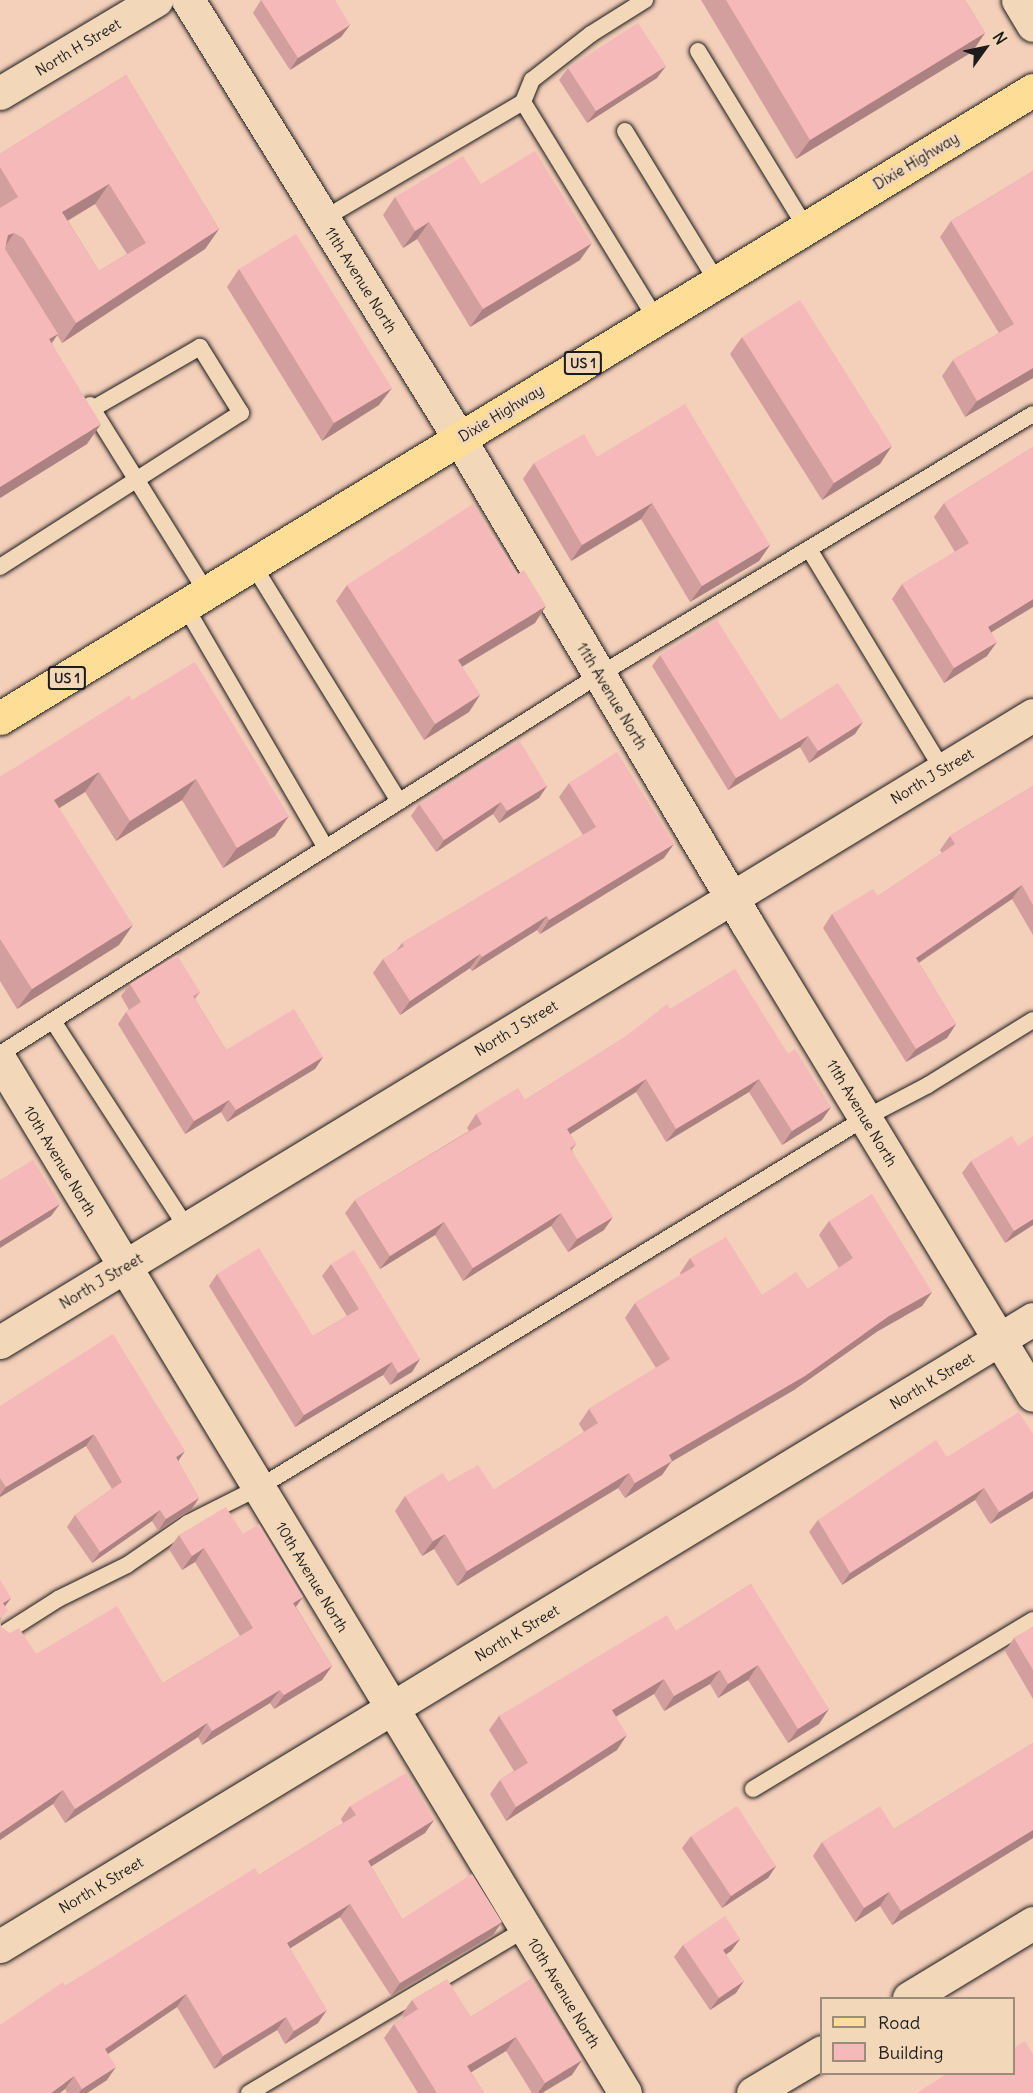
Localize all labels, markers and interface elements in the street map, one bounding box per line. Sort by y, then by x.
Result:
street label: North H Street [32,14,124,80]
north arrow [955,18,1015,78]
text: N [989,28,1011,48]
street label: Dixie Highway [870,129,962,193]
street label: 11th Avenue North [321,224,401,336]
road number: US 1 [564,352,602,374]
street label: Dixie Highway [455,381,547,445]
street label: 11th Avenue North [573,639,651,753]
road number: US 1 [48,667,86,689]
street label: North J Street [887,744,977,808]
street label: North J Street [471,996,561,1060]
street label: 11th Avenue North [823,1056,901,1170]
street label: 10th Avenue North [20,1103,100,1219]
street label: North J Street [56,1249,146,1313]
street label: North K Street [887,1349,977,1413]
street label: 10th Avenue North [272,1519,352,1635]
street label: North K Street [472,1601,562,1665]
street label: North K Street [56,1853,146,1917]
street label: 10th Avenue North [524,1935,604,2051]
legend [820,1997,1015,2075]
text: Road [878,2011,920,2034]
text: Building [878,2041,943,2064]

